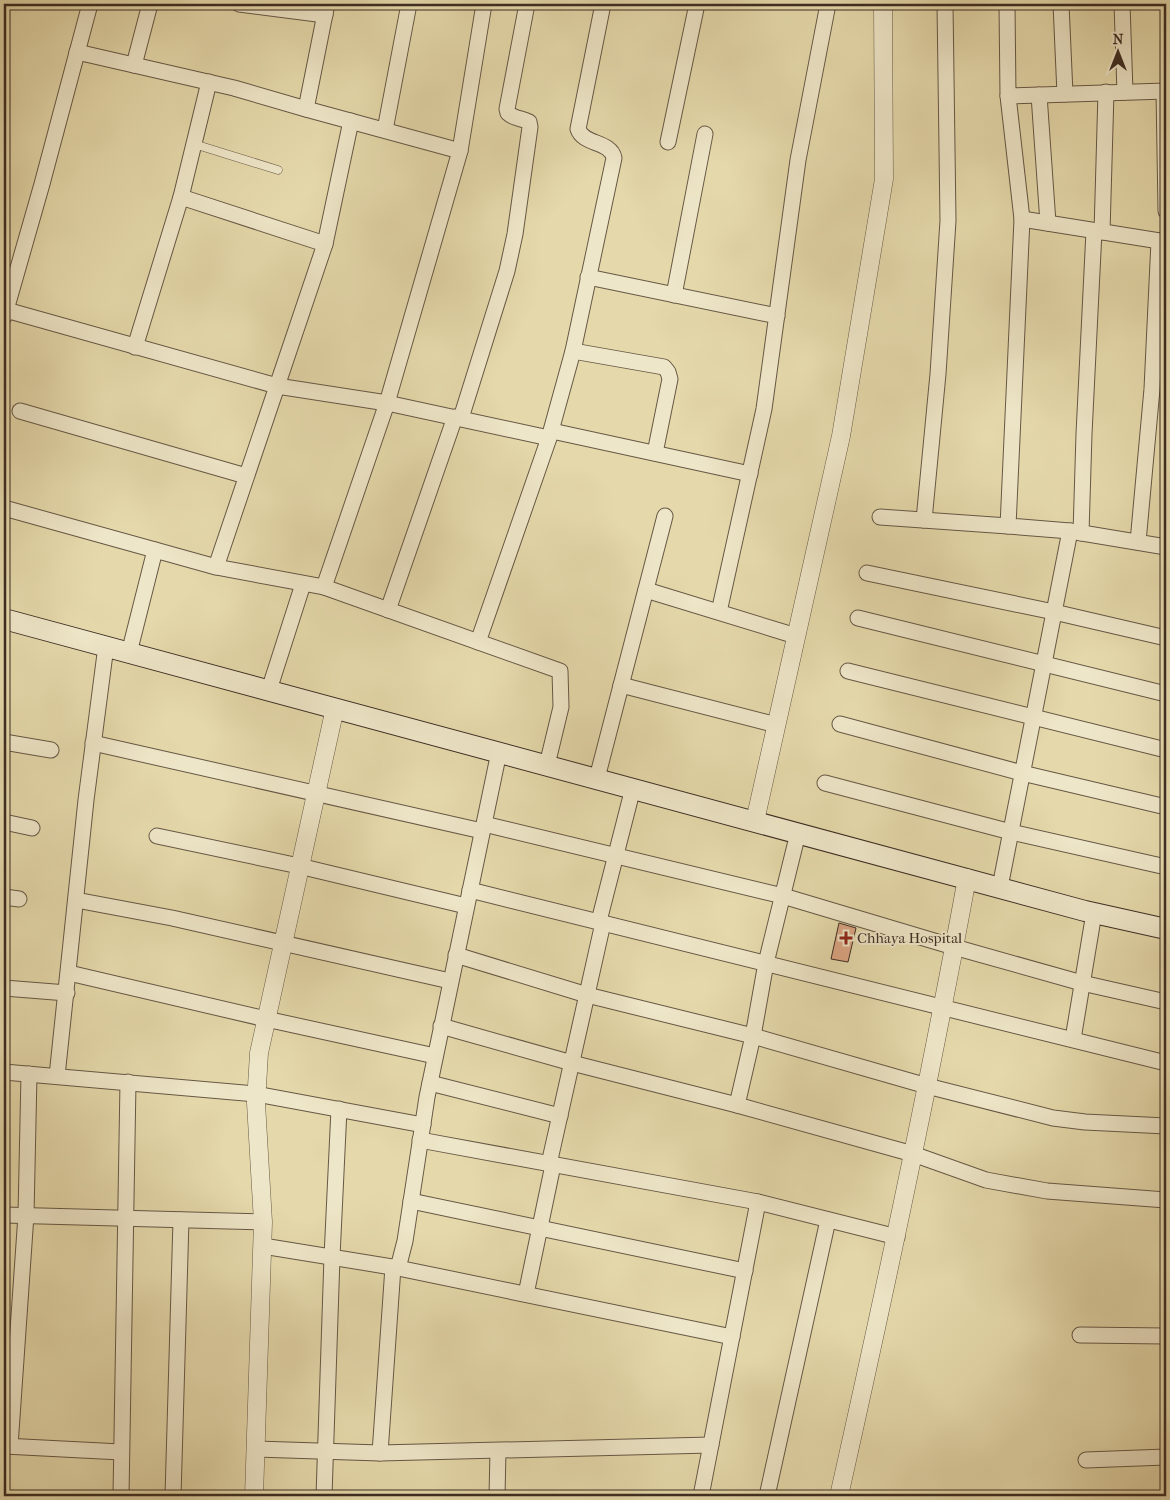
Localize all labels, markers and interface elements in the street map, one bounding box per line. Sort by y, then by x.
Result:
north arrow [1092,28,1142,78]
text: N [1113,31,1124,48]
place label: Chhaya Hospital [857,929,962,947]
marker: Chhaya Hospital [839,931,853,945]

